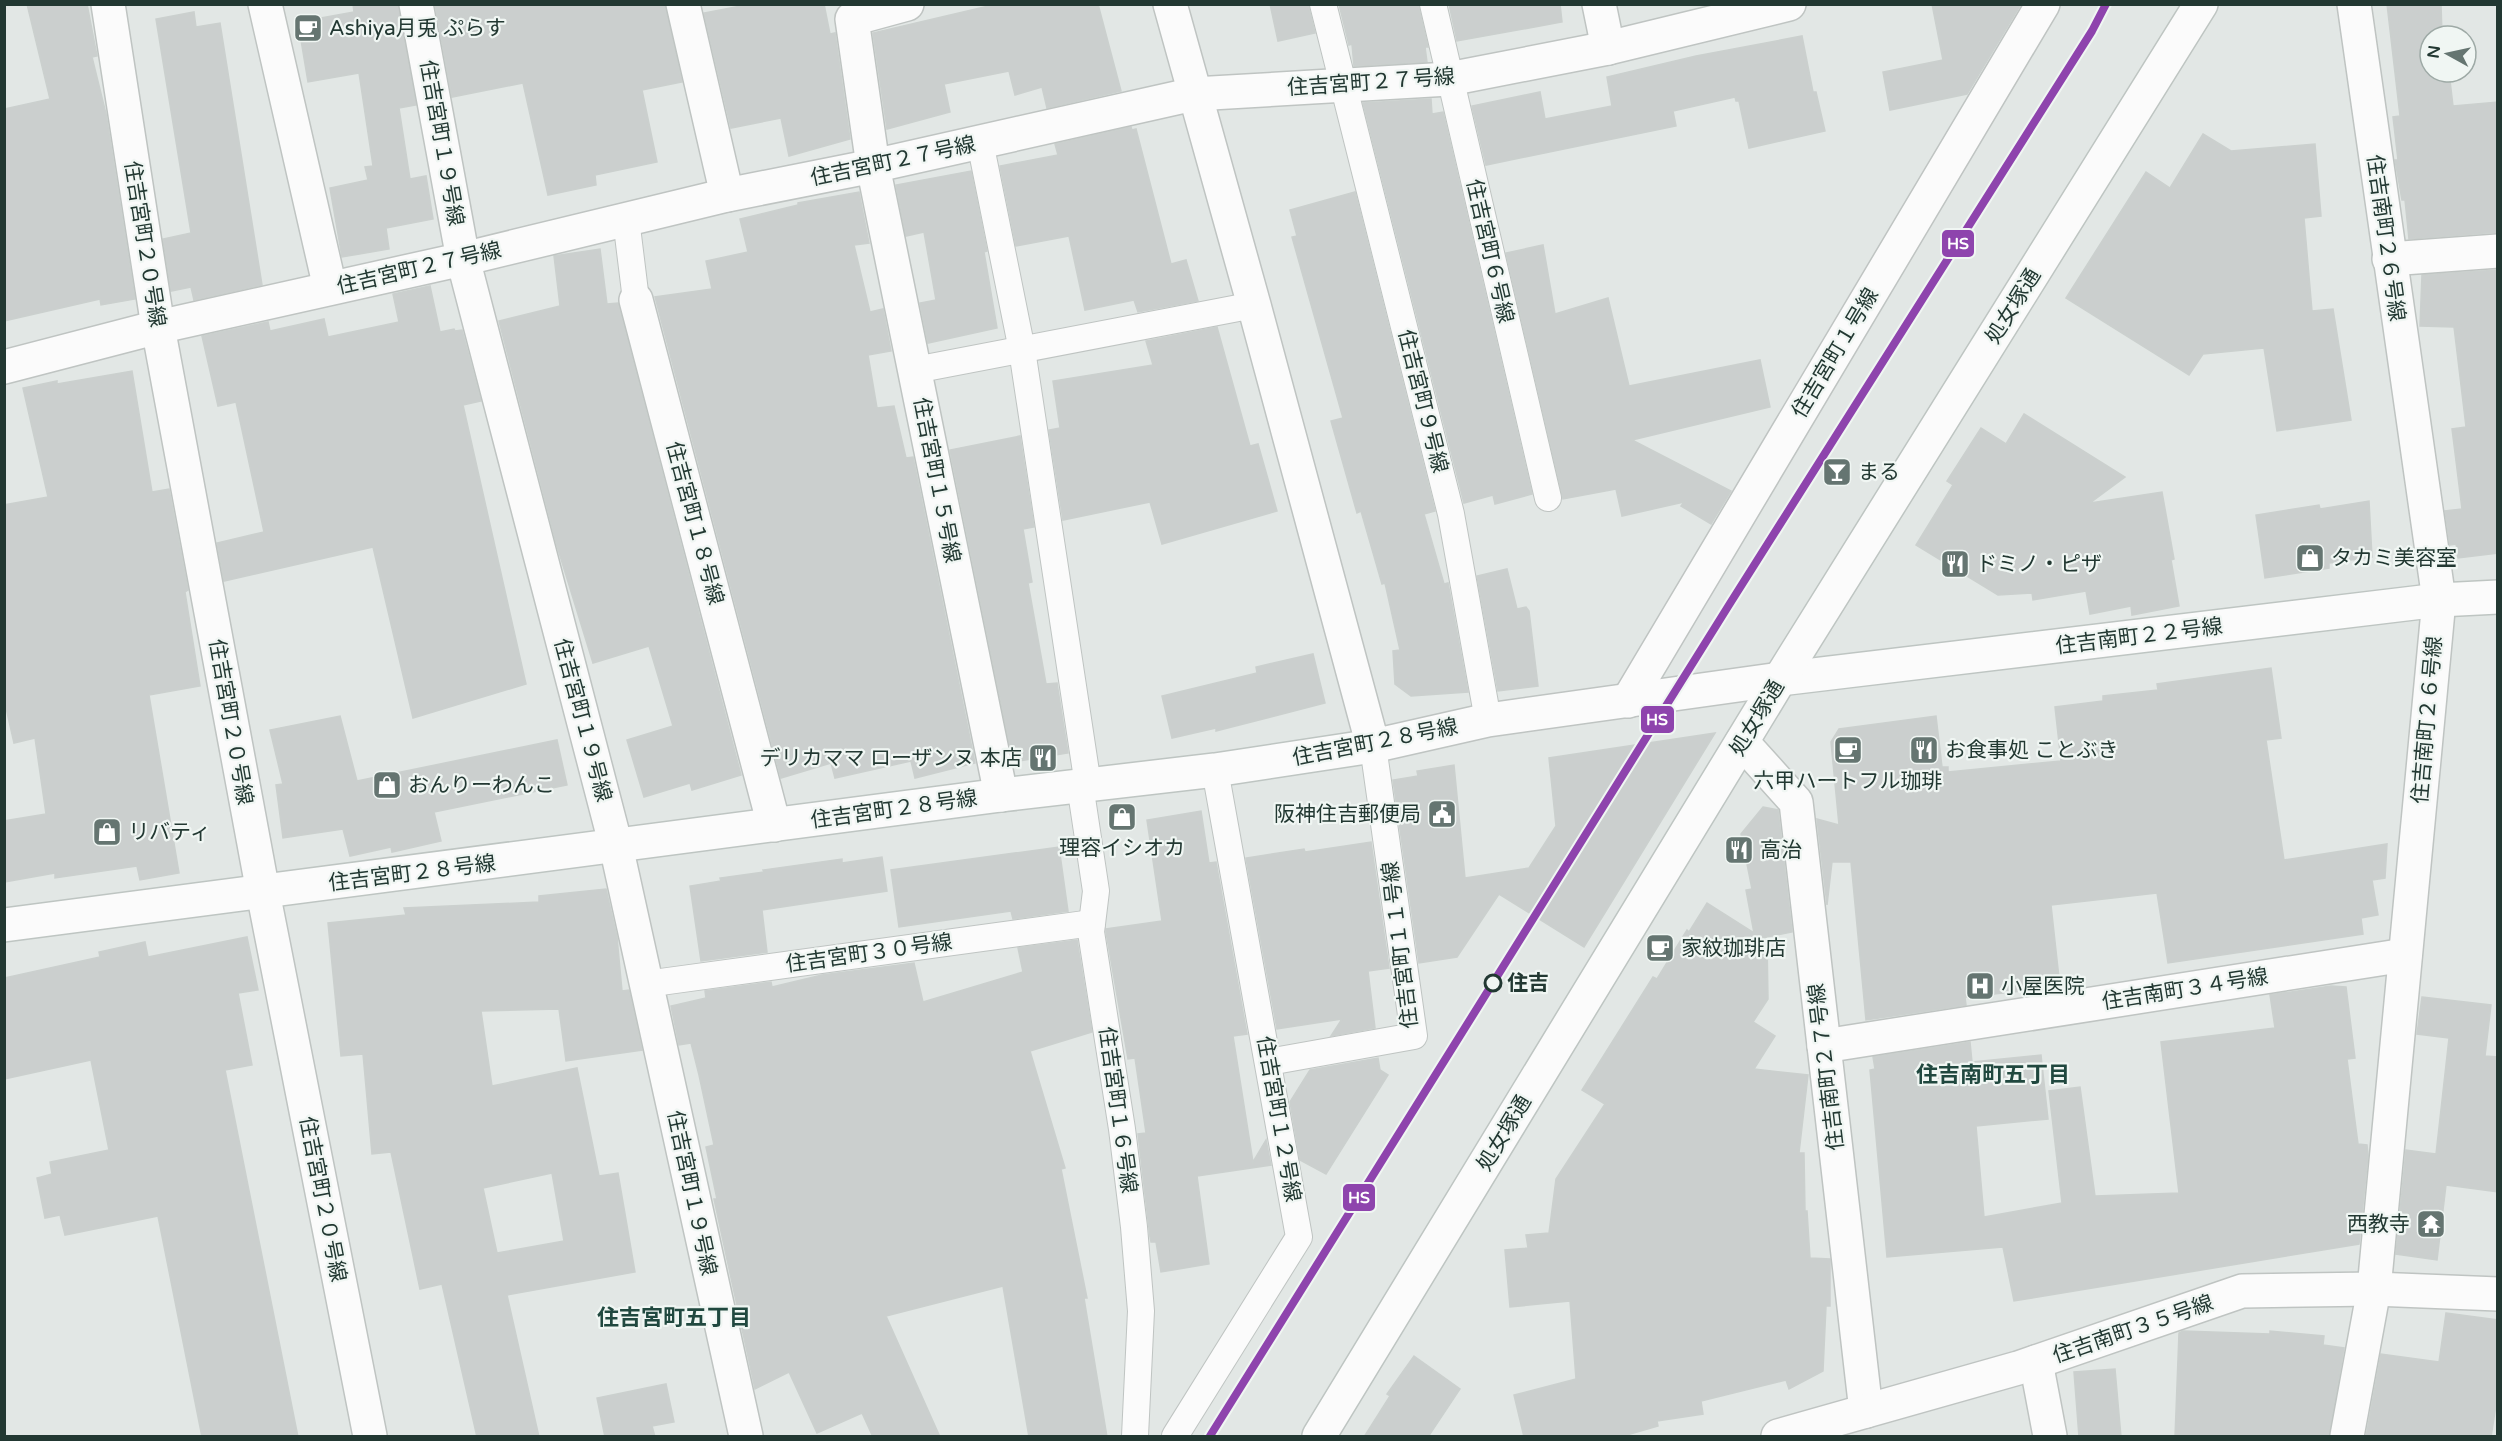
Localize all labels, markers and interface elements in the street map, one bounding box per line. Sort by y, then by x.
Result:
cafe icon: Ashiya月兎 ぷらす [292,12,324,44]
place label: Ashiya月兎 ぷらす [329,16,506,41]
north arrow [2418,24,2478,84]
text: N [2423,44,2445,60]
street label: 住吉宮町１９号線 [415,58,468,228]
street label: 住吉宮町２７号線 [1286,64,1456,101]
street label: 住吉宮町２７号線 [808,132,978,191]
street label: 住吉南町２６号線 [2361,153,2410,323]
street label: 住吉宮町２０号線 [119,159,170,329]
street label: 住吉宮町６号線 [1461,177,1518,326]
line badge: HS [1941,229,1975,258]
text: HS [1947,234,1969,254]
street label: 住吉宮町２７号線 [334,237,504,300]
street label: 処女塚通 [1981,264,2046,349]
street label: 住吉宮町１号線 [1787,284,1884,423]
street label: 住吉宮町９号線 [1393,327,1452,475]
street label: 住吉宮町１５号線 [908,395,965,565]
street label: 住吉宮町１８号線 [661,439,728,608]
bar icon: まる [1821,456,1853,488]
place label: まる [1858,460,1900,485]
shop icon: タカミ美容室 [2294,542,2326,574]
place label: タカミ美容室 [2331,546,2457,571]
restaurant icon: ドミノ・ピザ [1939,548,1971,580]
place label: ドミノ・ピザ [1976,552,2102,577]
street label: 住吉南町２２号線 [2054,614,2224,659]
street label: 住吉南町２６号線 [2408,635,2447,805]
street label: 住吉宮町１９号線 [549,636,616,805]
street label: 住吉宮町２０号線 [204,637,257,807]
street label: 処女塚通 [1725,676,1790,761]
line badge: HS [1640,705,1675,734]
text: HS [1646,710,1668,730]
street label: 住吉宮町２８号線 [1290,714,1460,771]
cafe icon: 六甲ハートフル珈琲 [1832,734,1864,766]
restaurant icon: お食事処 ことぶき [1908,734,1940,766]
place label: お食事処 ことぶき [1945,738,2118,763]
restaurant icon: デリカママ ローザンヌ 本店 [1027,742,1059,774]
place label: デリカママ ローザンヌ 本店 [760,746,1022,771]
shop icon: おんりーわんこ [371,769,403,801]
place label: 六甲ハートフル珈琲 [1754,769,1943,794]
place label: おんりーわんこ [408,773,555,798]
street label: 住吉宮町２８号線 [809,785,979,834]
public building icon: 阪神住吉郵便局 [1426,798,1458,830]
shop icon: 理容イシオカ [1106,801,1138,833]
place label: 阪神住吉郵便局 [1274,802,1421,827]
shop icon: リバティ [91,816,123,848]
place label: リバティ [128,820,211,845]
restaurant icon: 高治 [1723,834,1755,866]
place label: 理容イシオカ [1059,836,1185,861]
place label: 高治 [1760,838,1802,863]
street label: 住吉宮町２８号線 [327,851,497,896]
street label: 住吉宮町１１号線 [1378,860,1423,1030]
street label: 住吉宮町３０号線 [784,929,954,978]
cafe icon: 家紋珈琲店 [1644,932,1676,964]
place label: 家紋珈琲店 [1681,936,1786,961]
street label: 住吉南町３４号線 [2100,964,2270,1015]
hospital icon: 小屋医院 [1964,970,1996,1002]
place label: 住吉 [1507,971,1549,996]
marker: 住吉 [1484,974,1502,992]
place label: 小屋医院 [2001,974,2085,999]
street label: 住吉南町２７号線 [1804,982,1849,1152]
street label: 住吉宮町１６号線 [1093,1025,1142,1195]
street label: 住吉宮町１２号線 [1252,1034,1305,1204]
district label: 住吉南町五丁目 [1916,1062,2070,1088]
street label: 処女塚通 [1472,1091,1537,1176]
street label: 住吉宮町１９号線 [662,1108,721,1278]
street label: 住吉宮町２０号線 [294,1114,351,1284]
line badge: HS [1342,1183,1376,1212]
text: HS [1348,1188,1370,1208]
temple icon: 西教寺 [2415,1208,2447,1240]
place label: 西教寺 [2347,1212,2410,1237]
street label: 住吉南町３５号線 [2050,1290,2217,1369]
district label: 住吉宮町五丁目 [597,1305,751,1331]

